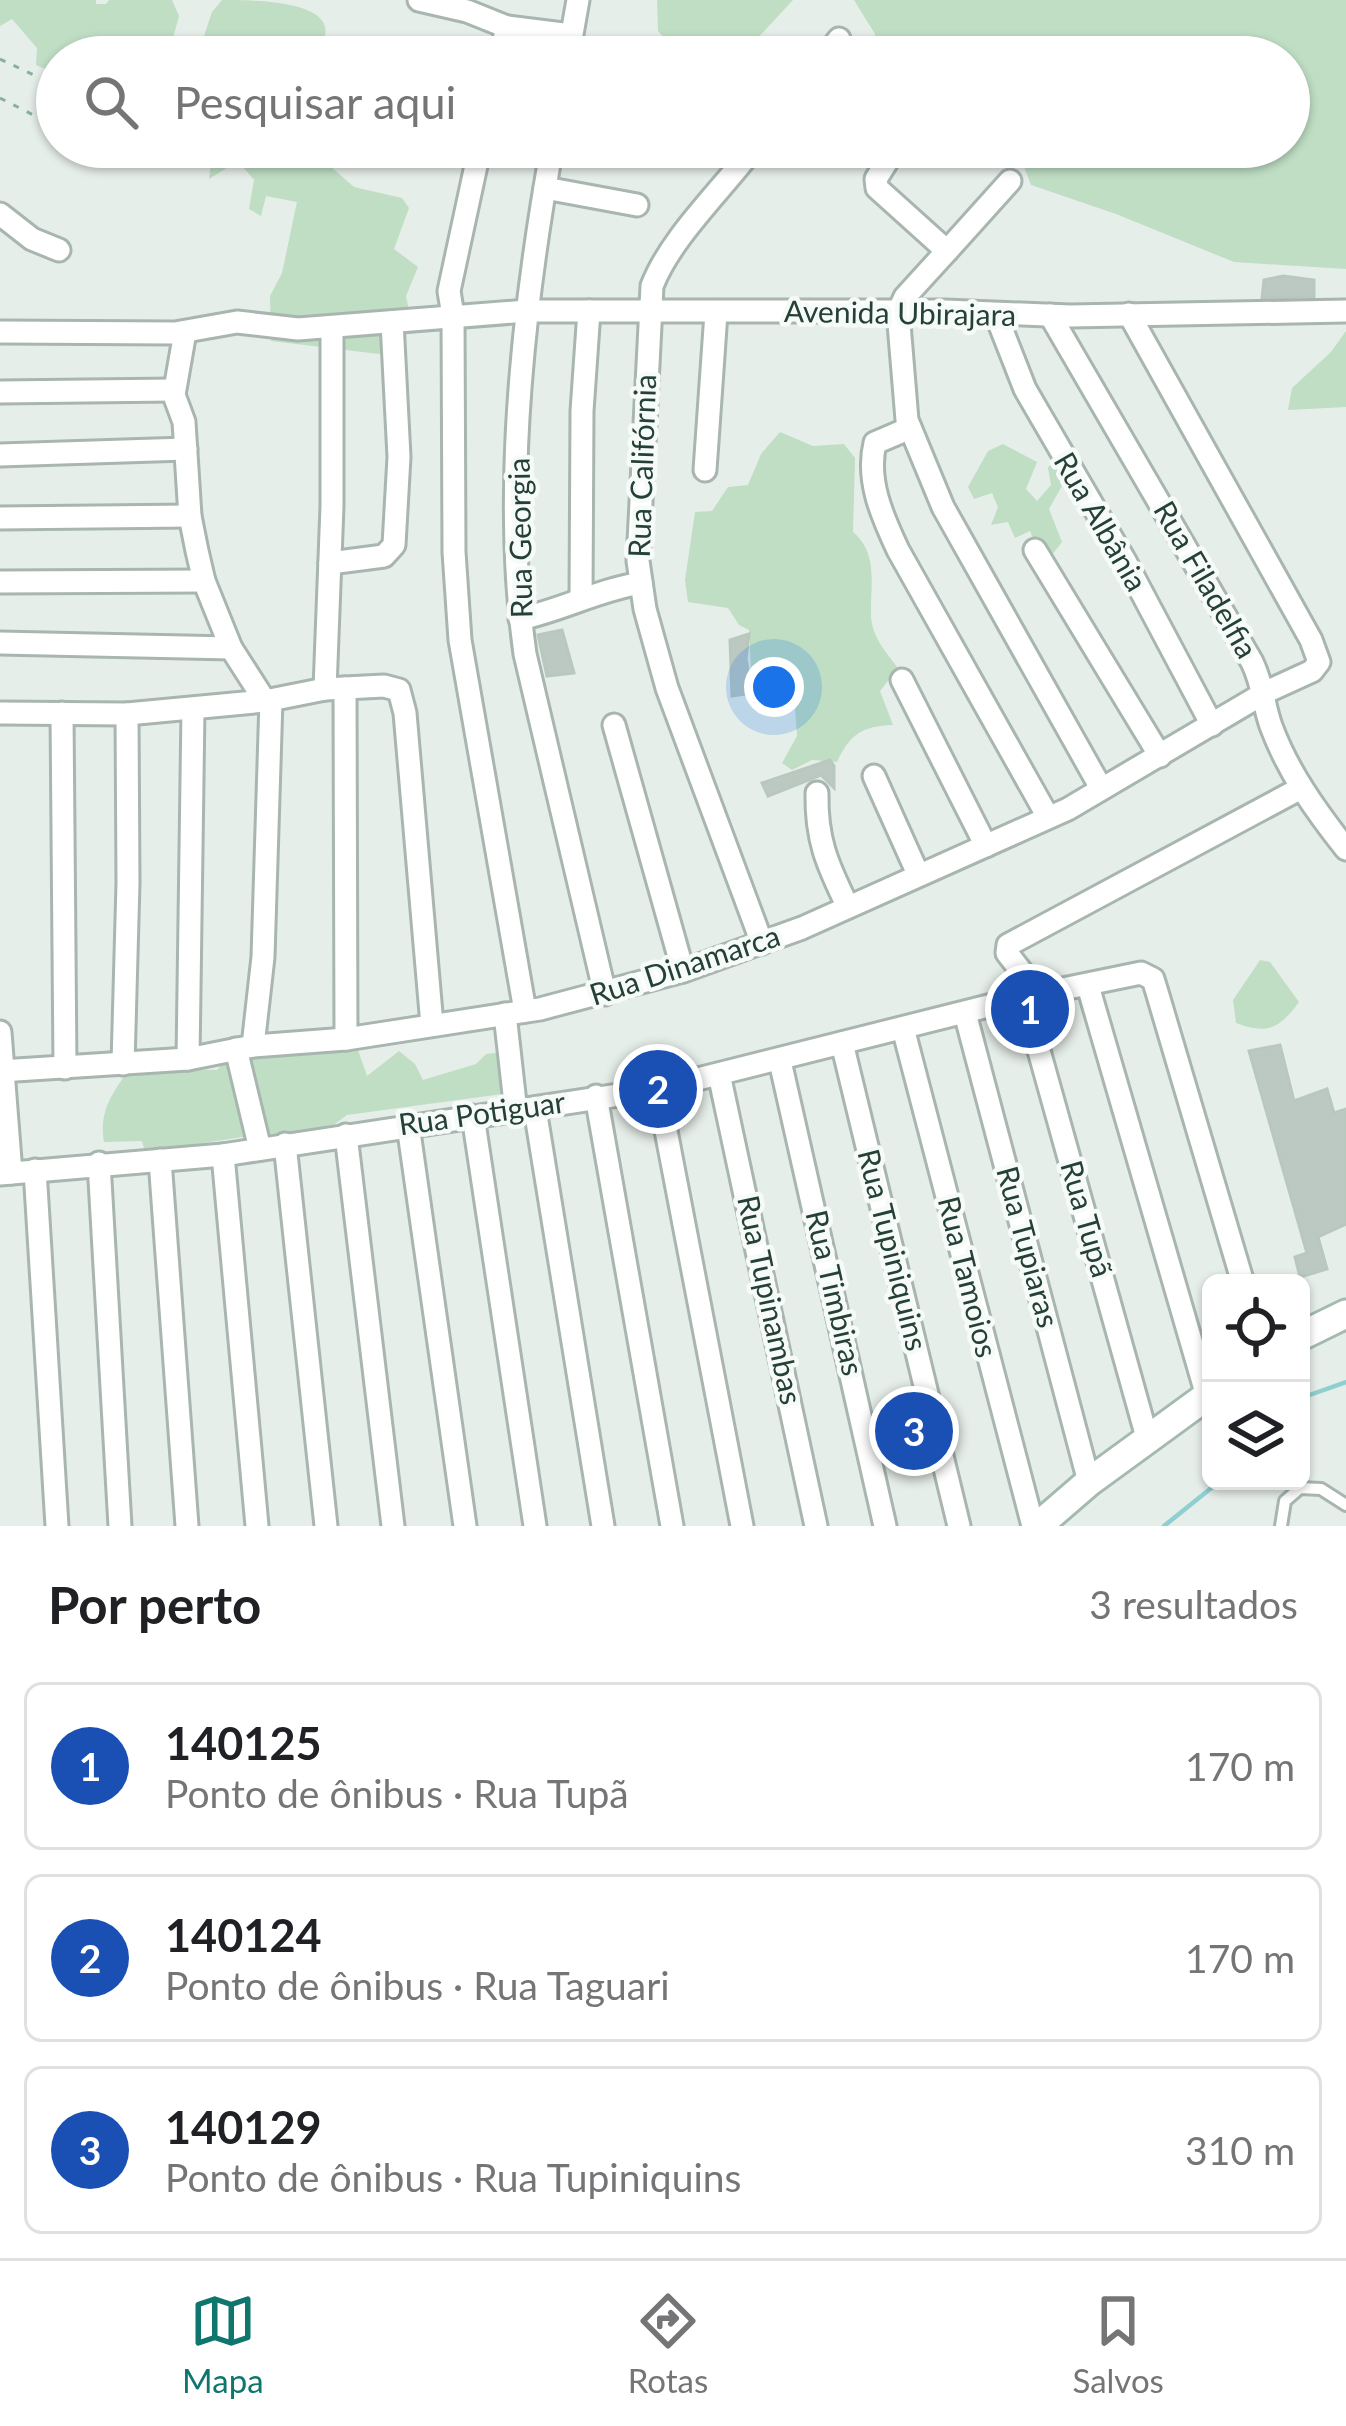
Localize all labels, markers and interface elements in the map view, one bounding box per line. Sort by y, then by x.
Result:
search box [36,36,1310,168]
icon: search [78,69,144,135]
text: Pesquisar aqui [174,75,456,129]
street label: Avenida Ubirajara [784,292,1017,332]
street label: Rua Califórnia [620,374,662,558]
street label: Rua Albânia [1048,445,1156,597]
street label: Rua Georgia [500,458,538,619]
street label: Rua Filadelfia [1147,494,1266,664]
your location [744,657,804,717]
street label: Rua Dinamarca [585,916,784,1012]
pin: 1 [991,964,1069,1054]
pin: 2 [619,1044,697,1134]
street label: Rua Potiguar [396,1082,568,1142]
street label: Rua Tupiniquins [852,1145,936,1354]
street label: Rua Tupã [1054,1156,1122,1281]
street label: Rua Tupiaras [990,1162,1068,1331]
street label: Rua Tupinambas [731,1192,811,1407]
street label: Rua Tamoios [932,1192,1006,1361]
street label: Rua Timbiras [799,1206,872,1379]
map controls [1202,1274,1310,1490]
button: locate [1202,1274,1310,1382]
button: layers [1202,1382,1310,1490]
pin: 3 [875,1386,953,1476]
text: Por perto [48,1574,261,1635]
text: 3 resultados [1089,1581,1298,1627]
text: 140125 [165,1716,322,1770]
text: 1 [79,1743,101,1789]
text: 170 m [1185,1743,1295,1789]
text: Ponto de ônibus · Rua Tupã [165,1770,629,1816]
text: 140124 [165,1908,322,1962]
text: 2 [79,1935,101,1981]
text: 170 m [1185,1935,1295,1981]
text: Ponto de ônibus · Rua Taguari [165,1962,670,2008]
text: 140129 [165,2100,322,2154]
text: 3 [79,2127,101,2173]
text: 310 m [1185,2127,1295,2173]
text: Ponto de ônibus · Rua Tupiniquins [165,2154,741,2200]
tab: Mapa [182,2288,264,2400]
tab: Rotas [628,2288,708,2400]
tab: Salvos [1072,2288,1164,2400]

